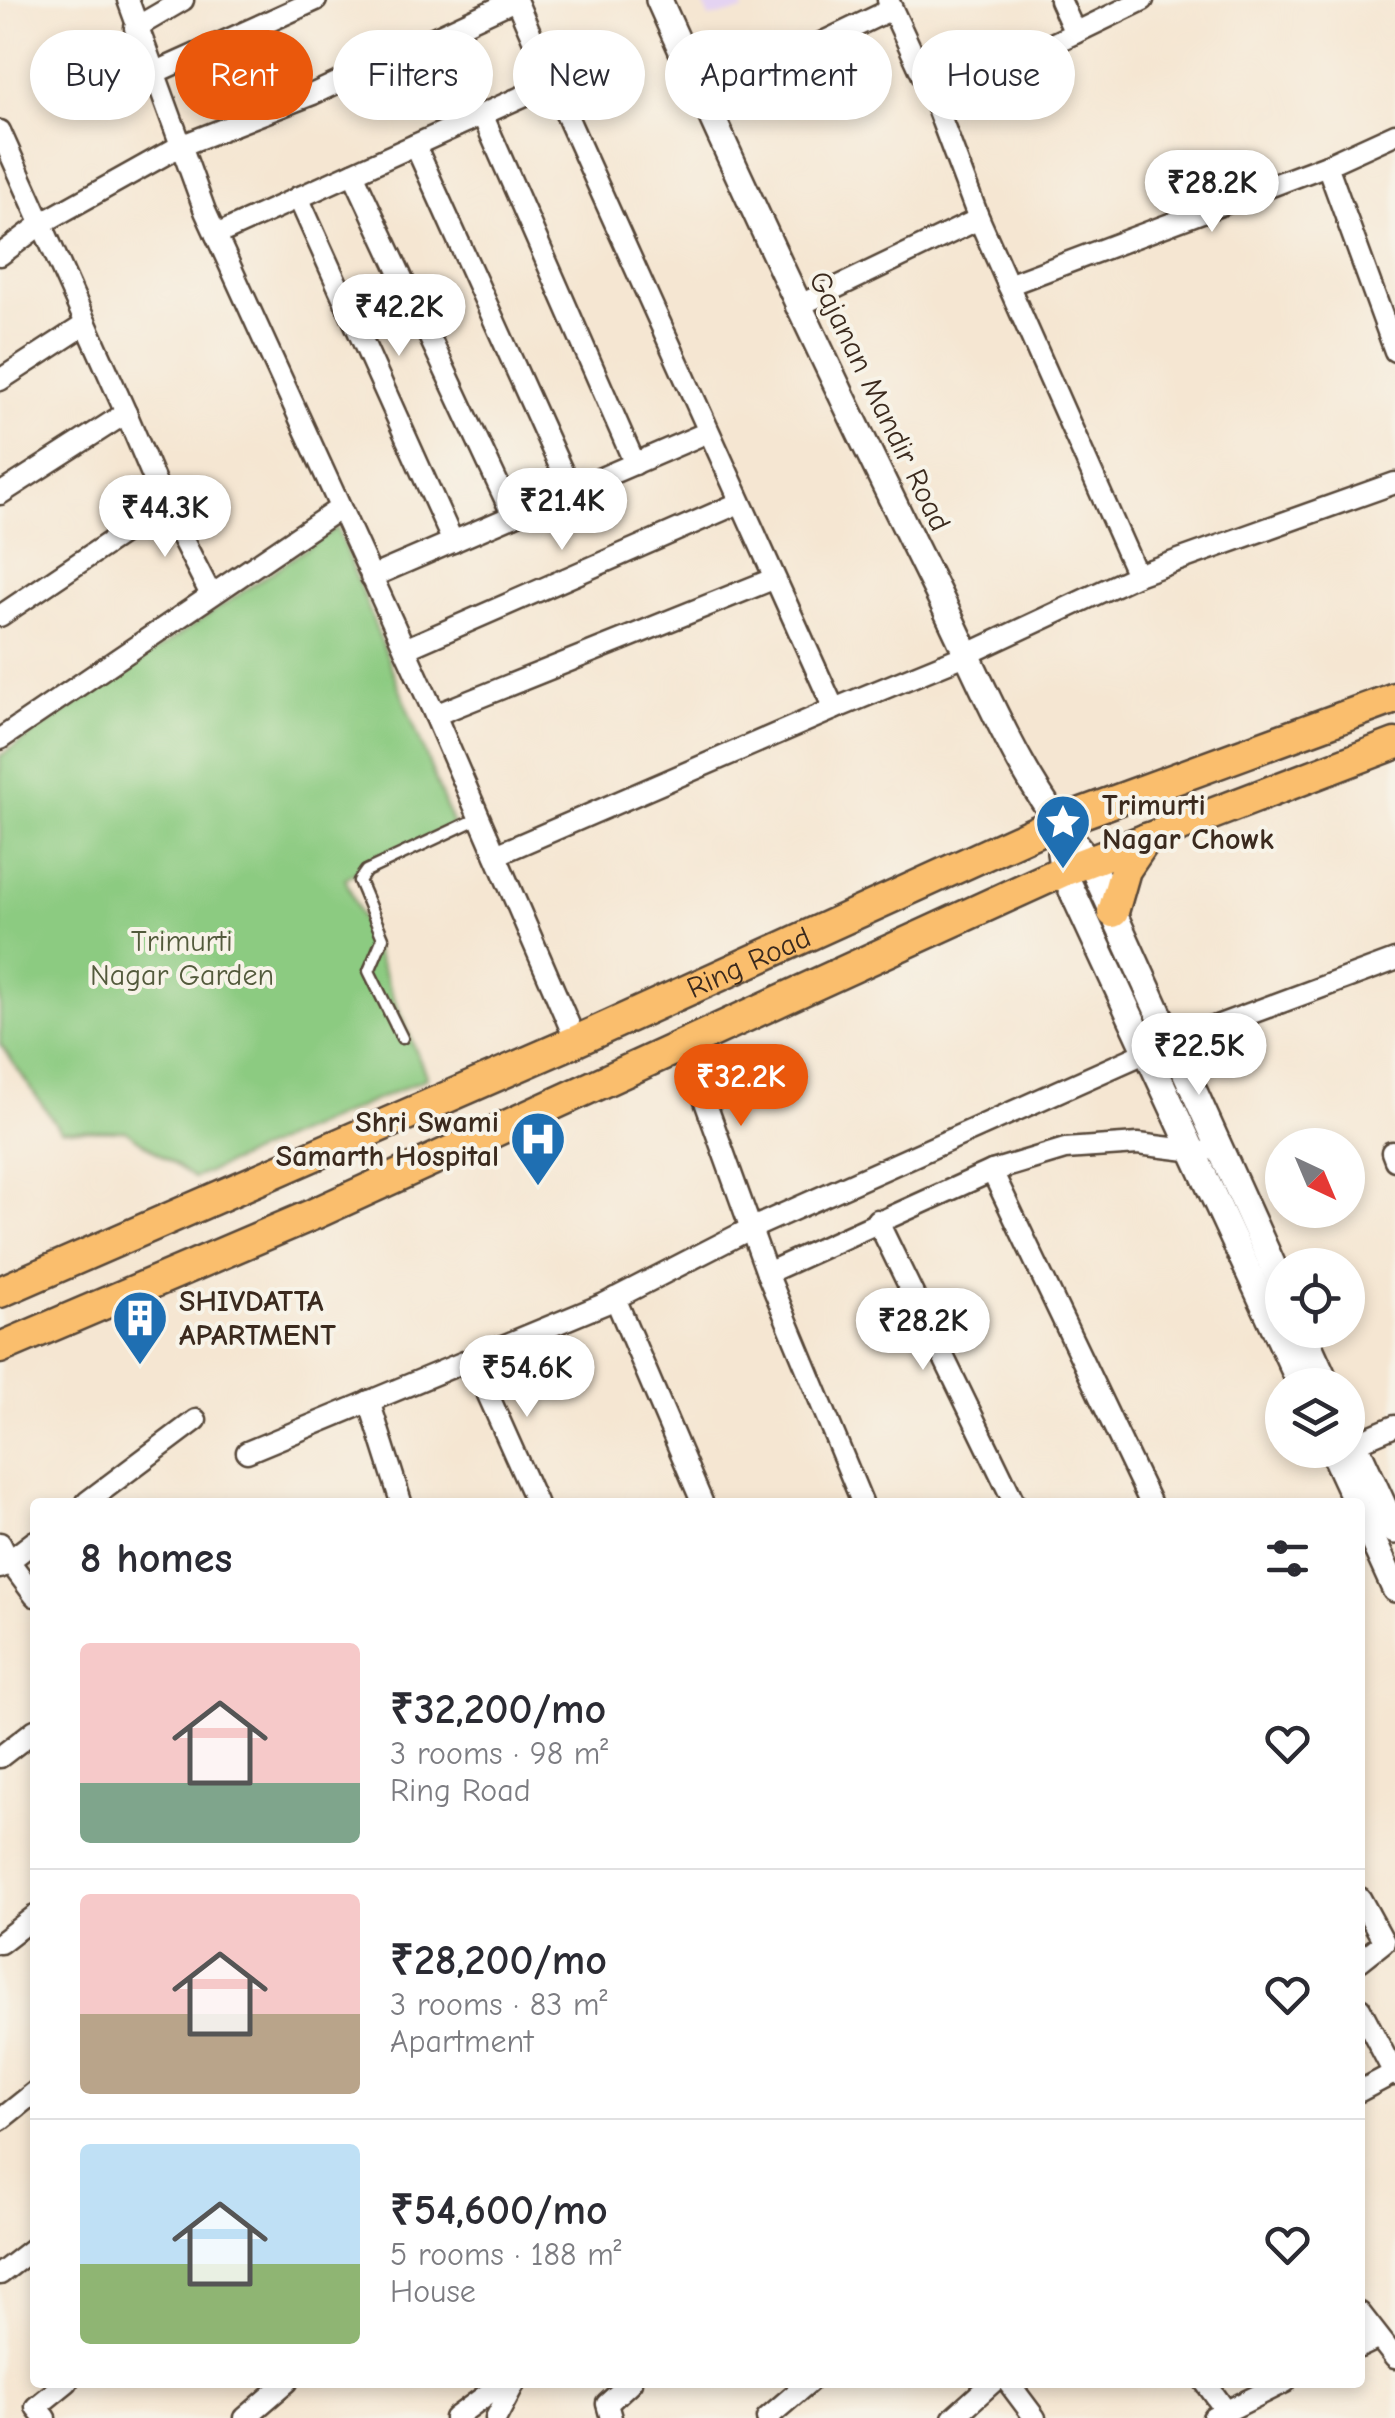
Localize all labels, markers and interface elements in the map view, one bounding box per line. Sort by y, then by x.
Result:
chip: Buy [30,30,155,120]
chip: Rent [175,30,313,120]
chip: Filters [333,30,493,120]
chip: New [513,30,645,120]
chip: Apartment [665,30,892,120]
chip: House [912,30,1075,120]
pin: ₹28.2K [1131,150,1293,235]
text: ₹28.2K [1167,164,1257,201]
street label: Gajanan Mandir Road [801,266,958,537]
pin: ₹42.2K [318,274,480,359]
text: ₹42.2K [355,288,444,325]
pin: ₹21.4K [481,468,643,553]
pin: ₹44.3K [84,475,246,560]
text: ₹21.4K [519,482,605,519]
text: ₹44.3K [121,489,209,526]
place label: Trimurti Nagar Chowk [1102,788,1274,857]
place icon: Trimurti Nagar Chowk [1033,792,1093,871]
street label: Ring Road [682,920,816,1006]
park label: Trimurti Nagar Garden [90,924,274,993]
pin: ₹22.5K [1118,1013,1280,1098]
text: ₹22.5K [1154,1027,1244,1064]
pin: ₹32.2K [660,1044,822,1129]
text: ₹32.2K [696,1058,786,1095]
place label: Shri Swami Samarth Hospital [276,1105,499,1174]
hospital icon: Shri Swami Samarth Hospital [508,1109,568,1188]
north arrow [1265,1128,1365,1228]
map controls [1265,1128,1365,1468]
button: locate [1265,1248,1365,1348]
place label: SHIVDATTA APARTMENT [179,1284,336,1353]
building icon: SHIVDATTA APARTMENT [110,1288,170,1367]
pin: ₹28.2K [842,1288,1004,1373]
text: ₹28.2K [878,1302,968,1339]
pin: ₹54.6K [446,1335,608,1420]
text: ₹54.6K [482,1349,572,1386]
button: layers [1265,1368,1365,1468]
icon: filters [1260,1531,1315,1586]
text: 8 homes [80,1534,232,1583]
icon: home [160,1683,280,1803]
text: ₹32,200/mo [390,1685,606,1734]
icon: heart [1260,1716,1315,1771]
text: 3 rooms · 98 m² [390,1735,608,1772]
text: Ring Road [390,1772,531,1809]
icon: home [160,1934,280,2054]
text: ₹28,200/mo [390,1936,607,1985]
icon: heart [1260,1967,1315,2022]
text: 3 rooms · 83 m² [390,1986,607,2023]
text: Apartment [390,2023,533,2060]
icon: home [160,2184,280,2304]
text: ₹54,600/mo [390,2186,608,2235]
icon: heart [1260,2217,1315,2272]
text: 5 rooms · 188 m² [390,2236,622,2273]
text: House [390,2273,476,2310]

